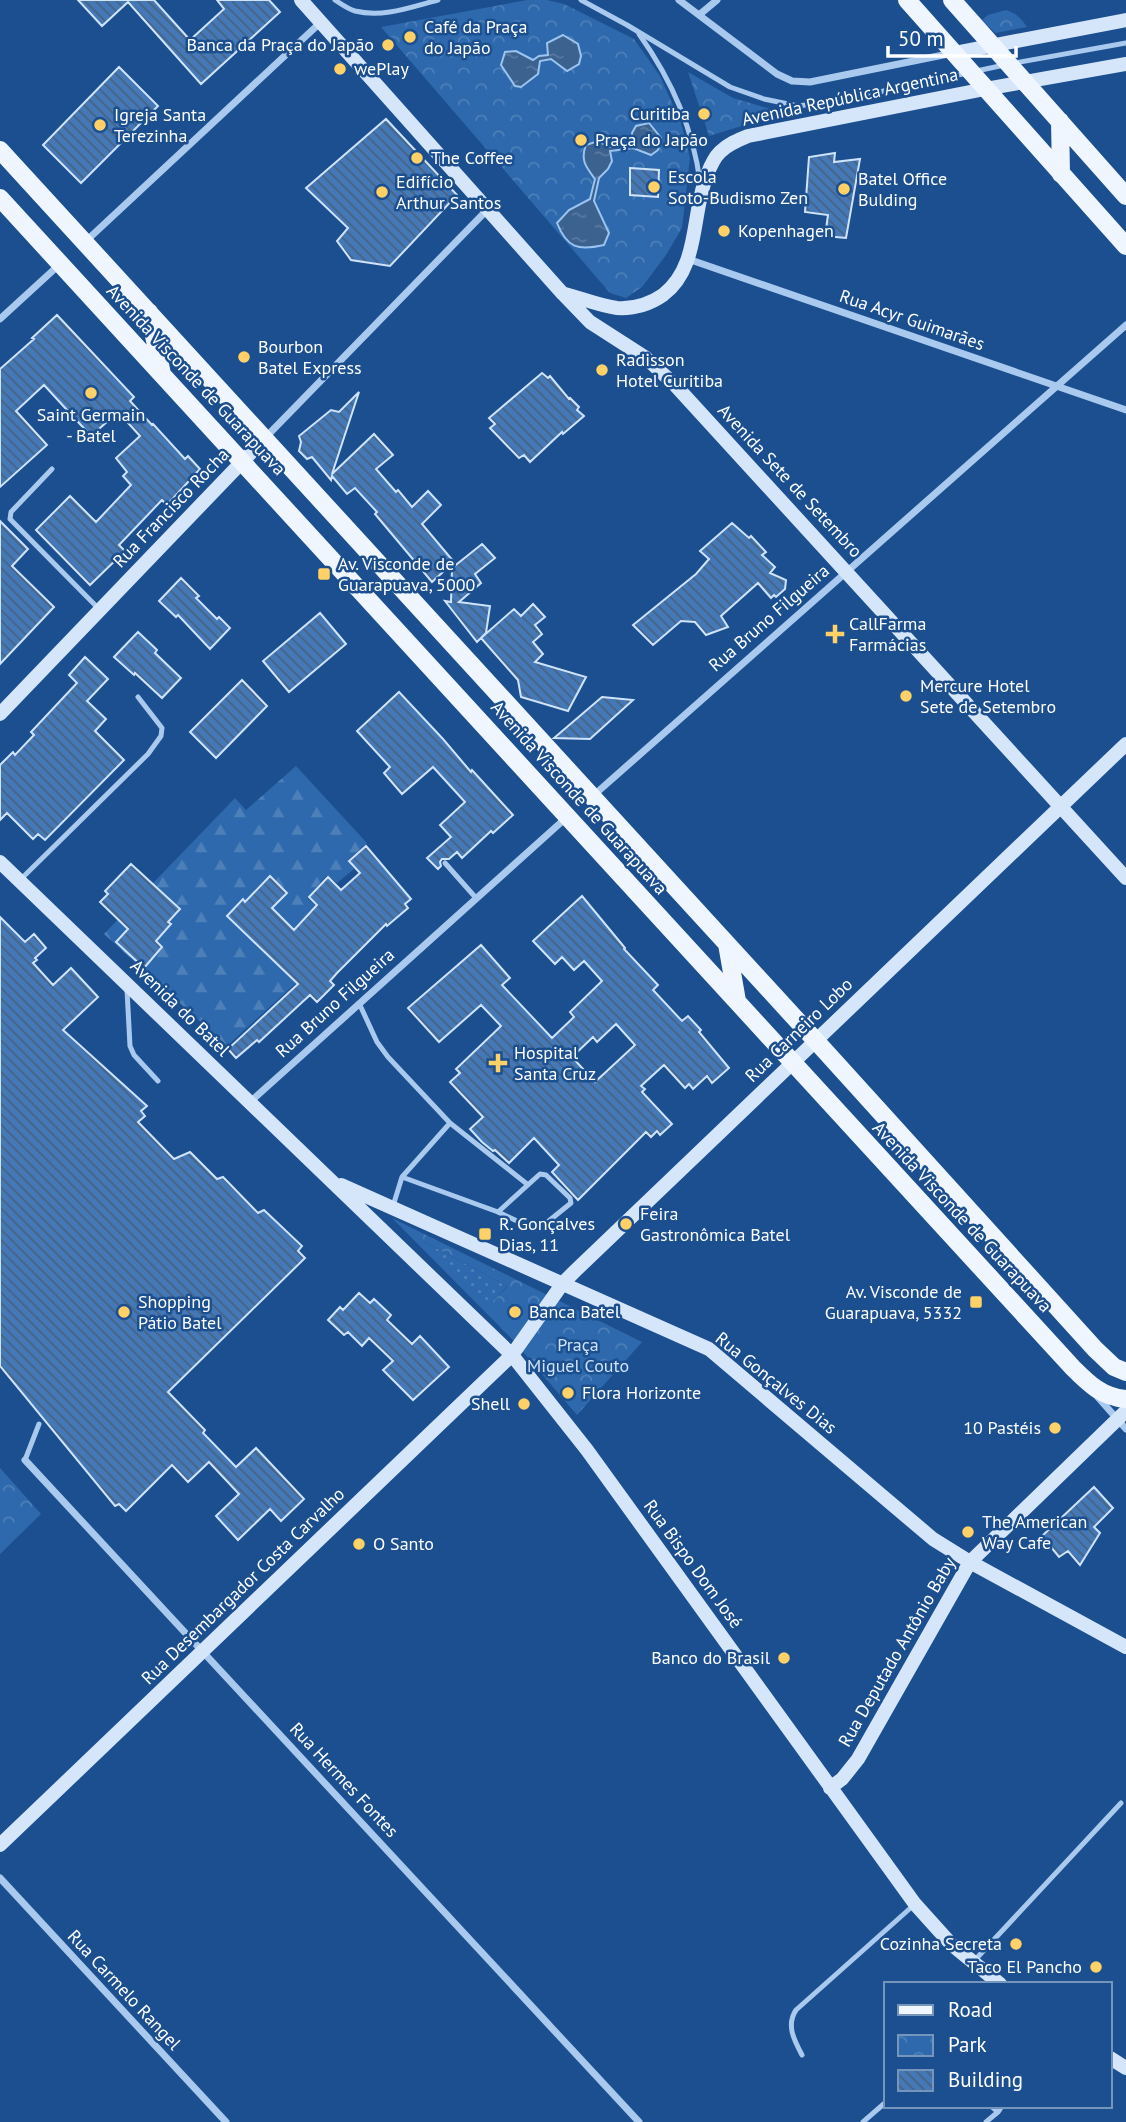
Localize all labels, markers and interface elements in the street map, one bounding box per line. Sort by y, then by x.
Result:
scale bar [888,14,1016,58]
place label: Café da Praça do Japão [424,15,527,59]
text: 50 m [898,25,944,52]
marker: Café da Praça do Japão [402,29,418,45]
place label: Banca da Praça do Japão [186,33,374,56]
marker: Banca da Praça do Japão [380,37,396,53]
place label: wePlay [354,57,409,80]
marker: wePlay [332,61,348,77]
street label: Avenida República Argentina [740,62,960,131]
place label: Curitiba [630,102,690,125]
place label: Igreja Santa Terezinha [114,103,206,147]
marker: Curitiba [696,106,712,122]
marker: Igreja Santa Terezinha [92,117,108,133]
place label: Praça do Japão [595,128,708,151]
marker: Praça do Japão [573,132,589,148]
place label: The Coffee [431,146,513,169]
marker: The Coffee [409,150,425,166]
place label: Escola Soto-Budismo Zen [668,165,808,209]
place label: Batel Office Bulding [858,167,947,211]
place label: Edifício Arthur Santos [396,170,501,214]
marker: Escola Soto-Budismo Zen [646,179,662,195]
marker: Batel Office Bulding [836,181,852,197]
marker: Edifício Arthur Santos [374,184,390,200]
place label: Kopenhagen [738,219,834,242]
marker: Kopenhagen [716,223,732,239]
street label: Avenida Visconde de Guarapuava [102,279,291,480]
street label: Rua Acyr Guimarães [837,284,988,355]
place label: Bourbon Batel Express [258,335,362,379]
place label: Radisson Hotel Curitiba [616,348,723,392]
marker: Bourbon Batel Express [236,349,252,365]
marker: Radisson Hotel Curitiba [594,362,610,378]
marker: Saint Germain - Batel [83,385,99,401]
street label: Avenida Sete de Setembro [713,399,868,562]
place label: Saint Germain - Batel [37,403,145,447]
street label: Rua Francisco Rocha [108,443,234,572]
place label: Av. Visconde de Guarapuava, 5000 [338,552,476,596]
street label: Rua Bruno Filgueira [704,559,834,676]
marker: Av. Visconde de Guarapuava, 5000 [316,566,332,582]
place label: CallFarma Farmácias [849,612,926,656]
marker: CallFarma Farmácias [827,626,843,642]
place label: Mercure Hotel Sete de Setembro [920,674,1056,718]
marker: Mercure Hotel Sete de Setembro [898,688,914,704]
street label: Avenida Visconde de Guarapuava [486,696,673,899]
street label: Rua Bruno Filgueira [270,943,399,1062]
street label: Avenida do Batel [126,954,235,1061]
street label: Rua Carneiro Lobo [740,973,857,1087]
place label: Hospital Santa Cruz [514,1041,596,1085]
marker: Hospital Santa Cruz [488,1053,508,1073]
street label: Avenida Visconde de Guarapuava [868,1116,1057,1317]
place label: Feira Gastronômica Batel [640,1202,791,1246]
place label: R. Gonçalves Dias, 11 [499,1212,595,1256]
marker: Feira Gastronômica Batel [618,1216,634,1232]
marker: R. Gonçalves Dias, 11 [477,1226,493,1242]
place label: Av. Visconde de Guarapuava, 5332 [825,1280,962,1324]
place label: Shopping Pátio Batel [138,1290,222,1334]
marker: Av. Visconde de Guarapuava, 5332 [968,1294,984,1310]
place label: Banca Batel [529,1300,621,1323]
marker: Shopping Pátio Batel [116,1304,132,1320]
marker: Banca Batel [507,1304,523,1320]
street label: Rua Gonçalves Dias [711,1327,842,1439]
park label: Praça Miguel Couto [527,1333,629,1377]
place label: Flora Horizonte [582,1381,701,1404]
marker: Flora Horizonte [560,1385,576,1401]
place label: Shell [471,1392,511,1415]
marker: Shell [516,1396,532,1412]
place label: 10 Pastéis [963,1416,1041,1439]
marker: 10 Pastéis [1047,1420,1063,1436]
street label: Rua Desembargador Costa Carvalho [136,1482,349,1689]
street label: Rua Bispo Dom José [639,1495,748,1633]
place label: The American Way Cafe [982,1510,1087,1554]
marker: The American Way Cafe [960,1524,976,1540]
place label: O Santo [373,1532,434,1555]
marker: O Santo [351,1536,367,1552]
street label: Rua Deputado Antônio Baby [833,1552,961,1751]
place label: Banco do Brasil [651,1646,771,1669]
marker: Banco do Brasil [776,1650,792,1666]
street label: Rua Hermes Fontes [285,1717,404,1842]
street label: Rua Carmelo Rangel [63,1925,186,2055]
place label: Cozinha Secreta [880,1932,1002,1955]
marker: Cozinha Secreta [1008,1936,1024,1952]
place label: Taco El Pancho [967,1955,1082,1978]
marker: Taco El Pancho [1088,1959,1104,1975]
legend [884,1982,1112,2108]
text: Road [948,1996,992,2023]
text: Park [948,2031,987,2058]
text: Building [948,2066,1023,2093]

